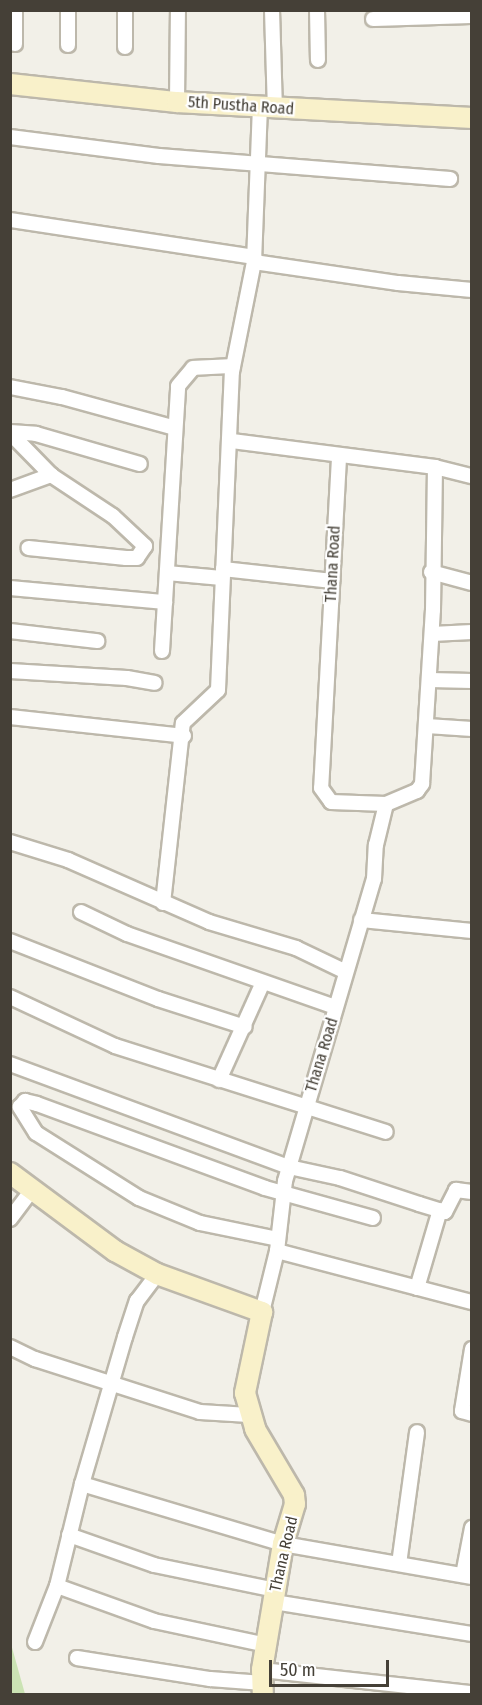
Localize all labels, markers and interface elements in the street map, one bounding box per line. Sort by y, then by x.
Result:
street label: 5th Pustha Road [187,93,295,119]
street label: Thana Road [321,525,345,603]
street label: Thana Road [302,1015,342,1095]
street label: Thana Road [266,1514,302,1594]
scale bar [272,1648,392,1686]
text: 50 m [280,1659,316,1681]

